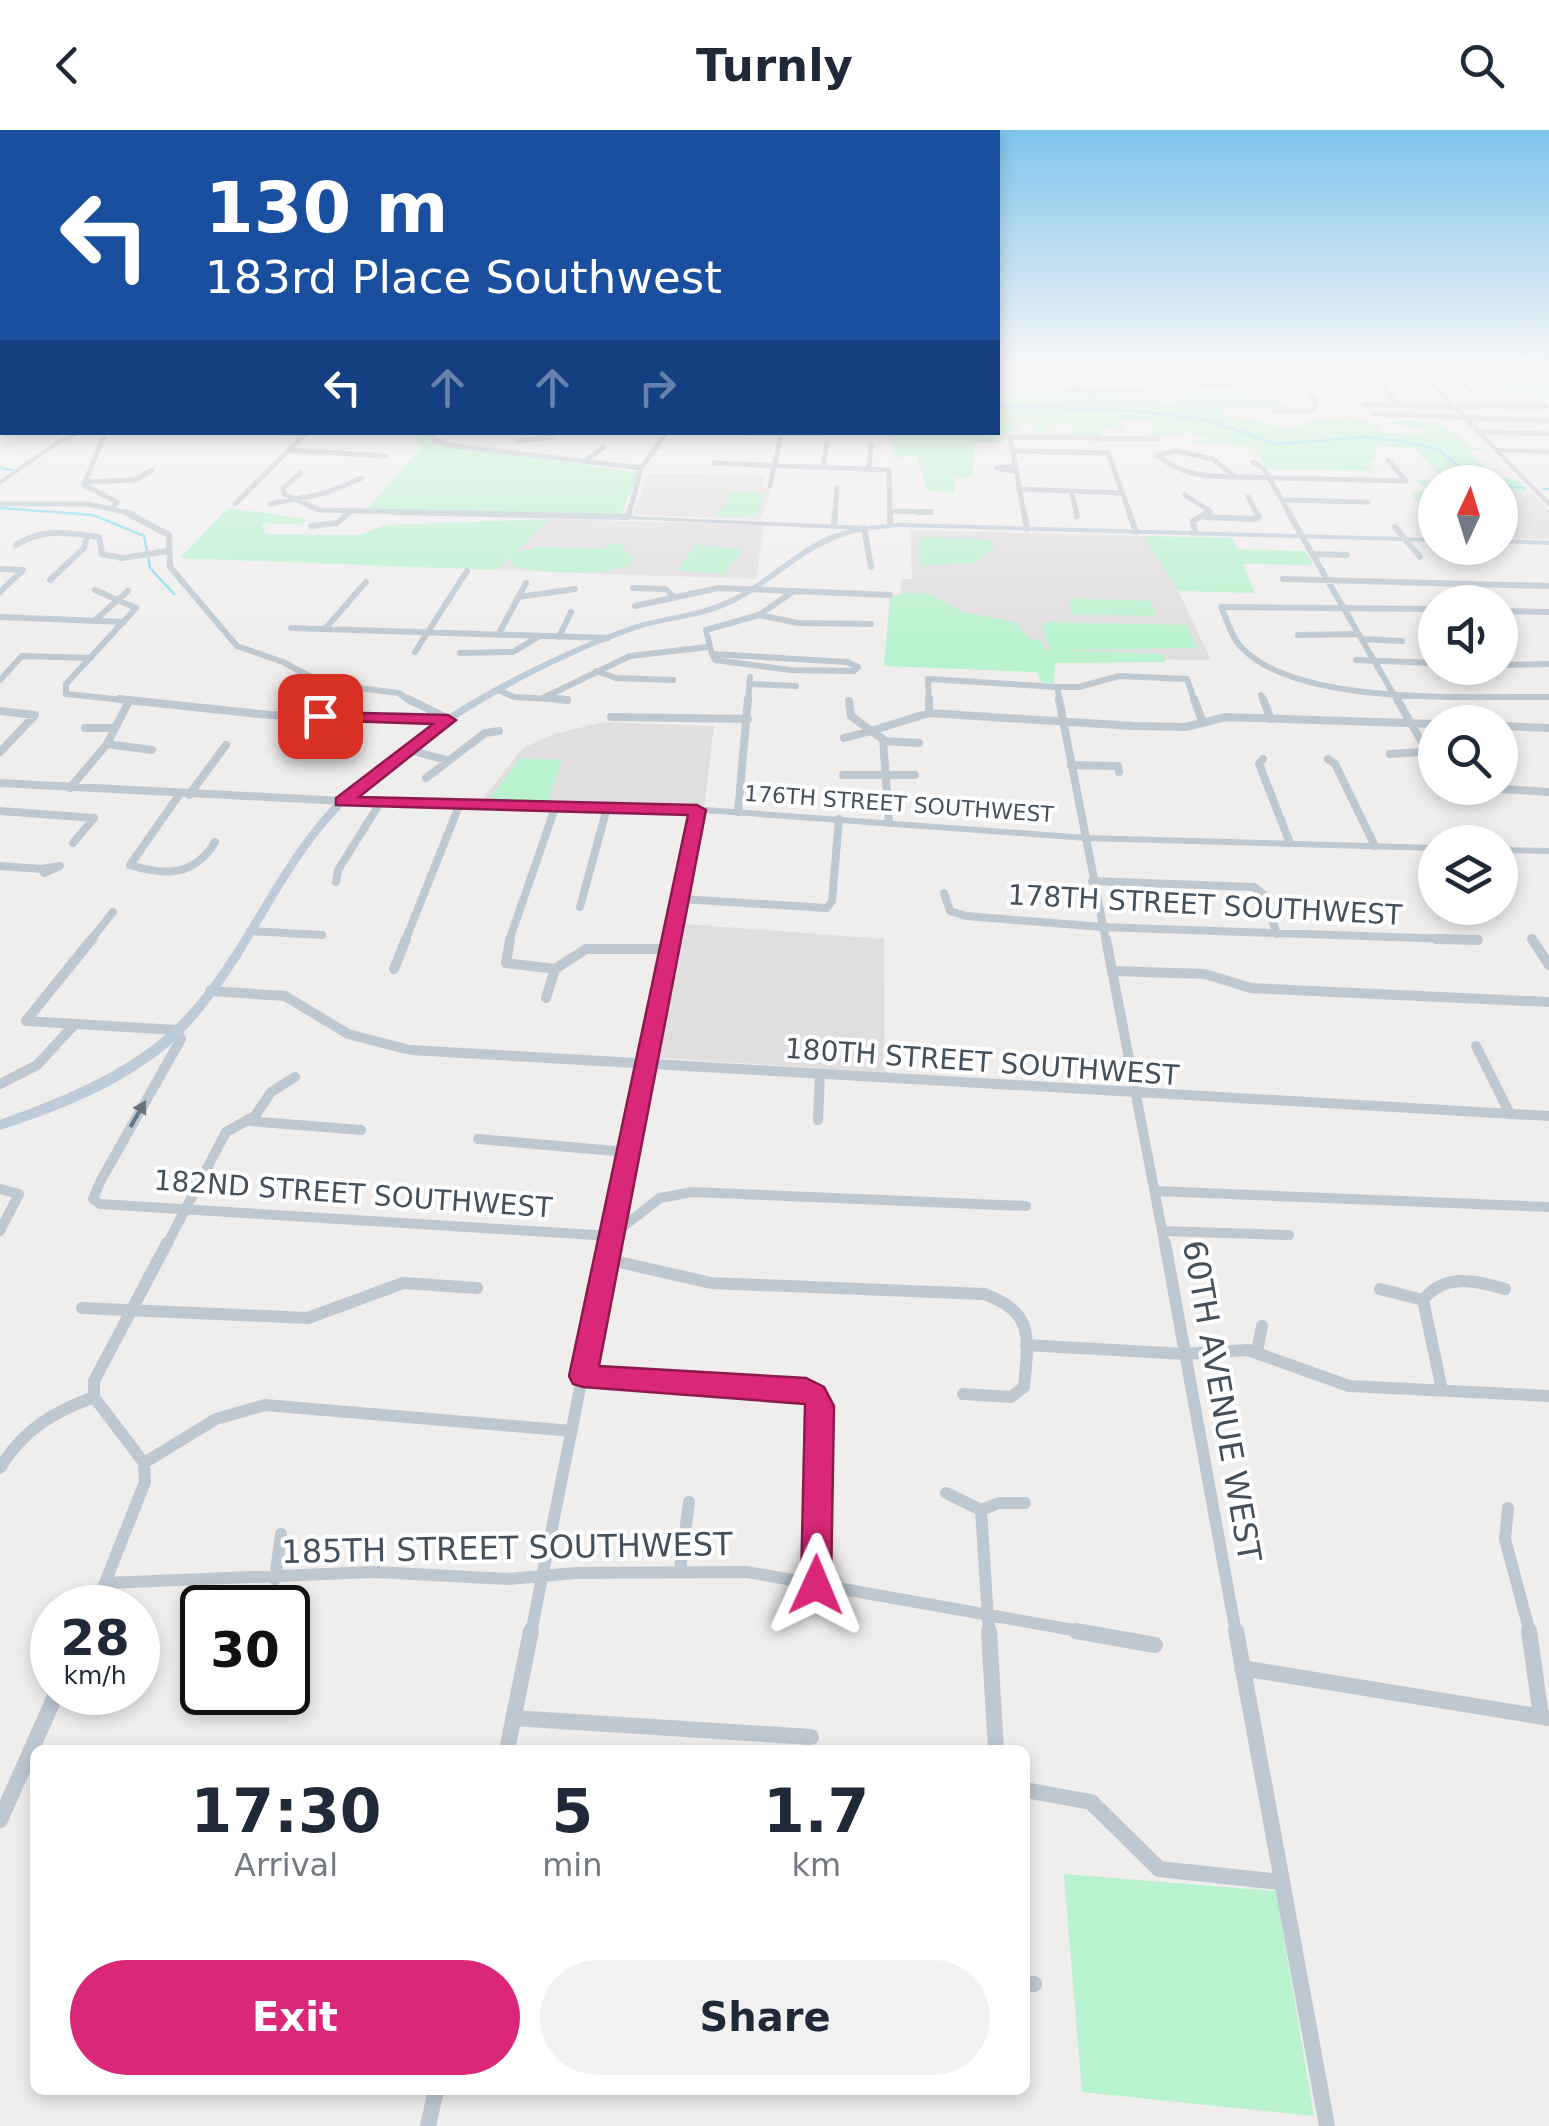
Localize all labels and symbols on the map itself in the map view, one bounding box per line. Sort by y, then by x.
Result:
north arrow [1418,465,1518,565]
pin [278,674,363,759]
street label: 176TH STREET SOUTHWEST [743,781,1055,827]
street label: 178TH STREET SOUTHWEST [1007,878,1404,932]
street label: 180TH STREET SOUTHWEST [784,1032,1181,1092]
one-way arrow [129,1100,146,1128]
street label: 182ND STREET SOUTHWEST [153,1164,554,1224]
street label: 60TH AVENUE WEST [1175,1237,1269,1565]
street label: 185TH STREET SOUTHWEST [281,1525,733,1571]
position arrow [764,1533,868,1637]
speed limit sign: 30 [180,1585,310,1715]

